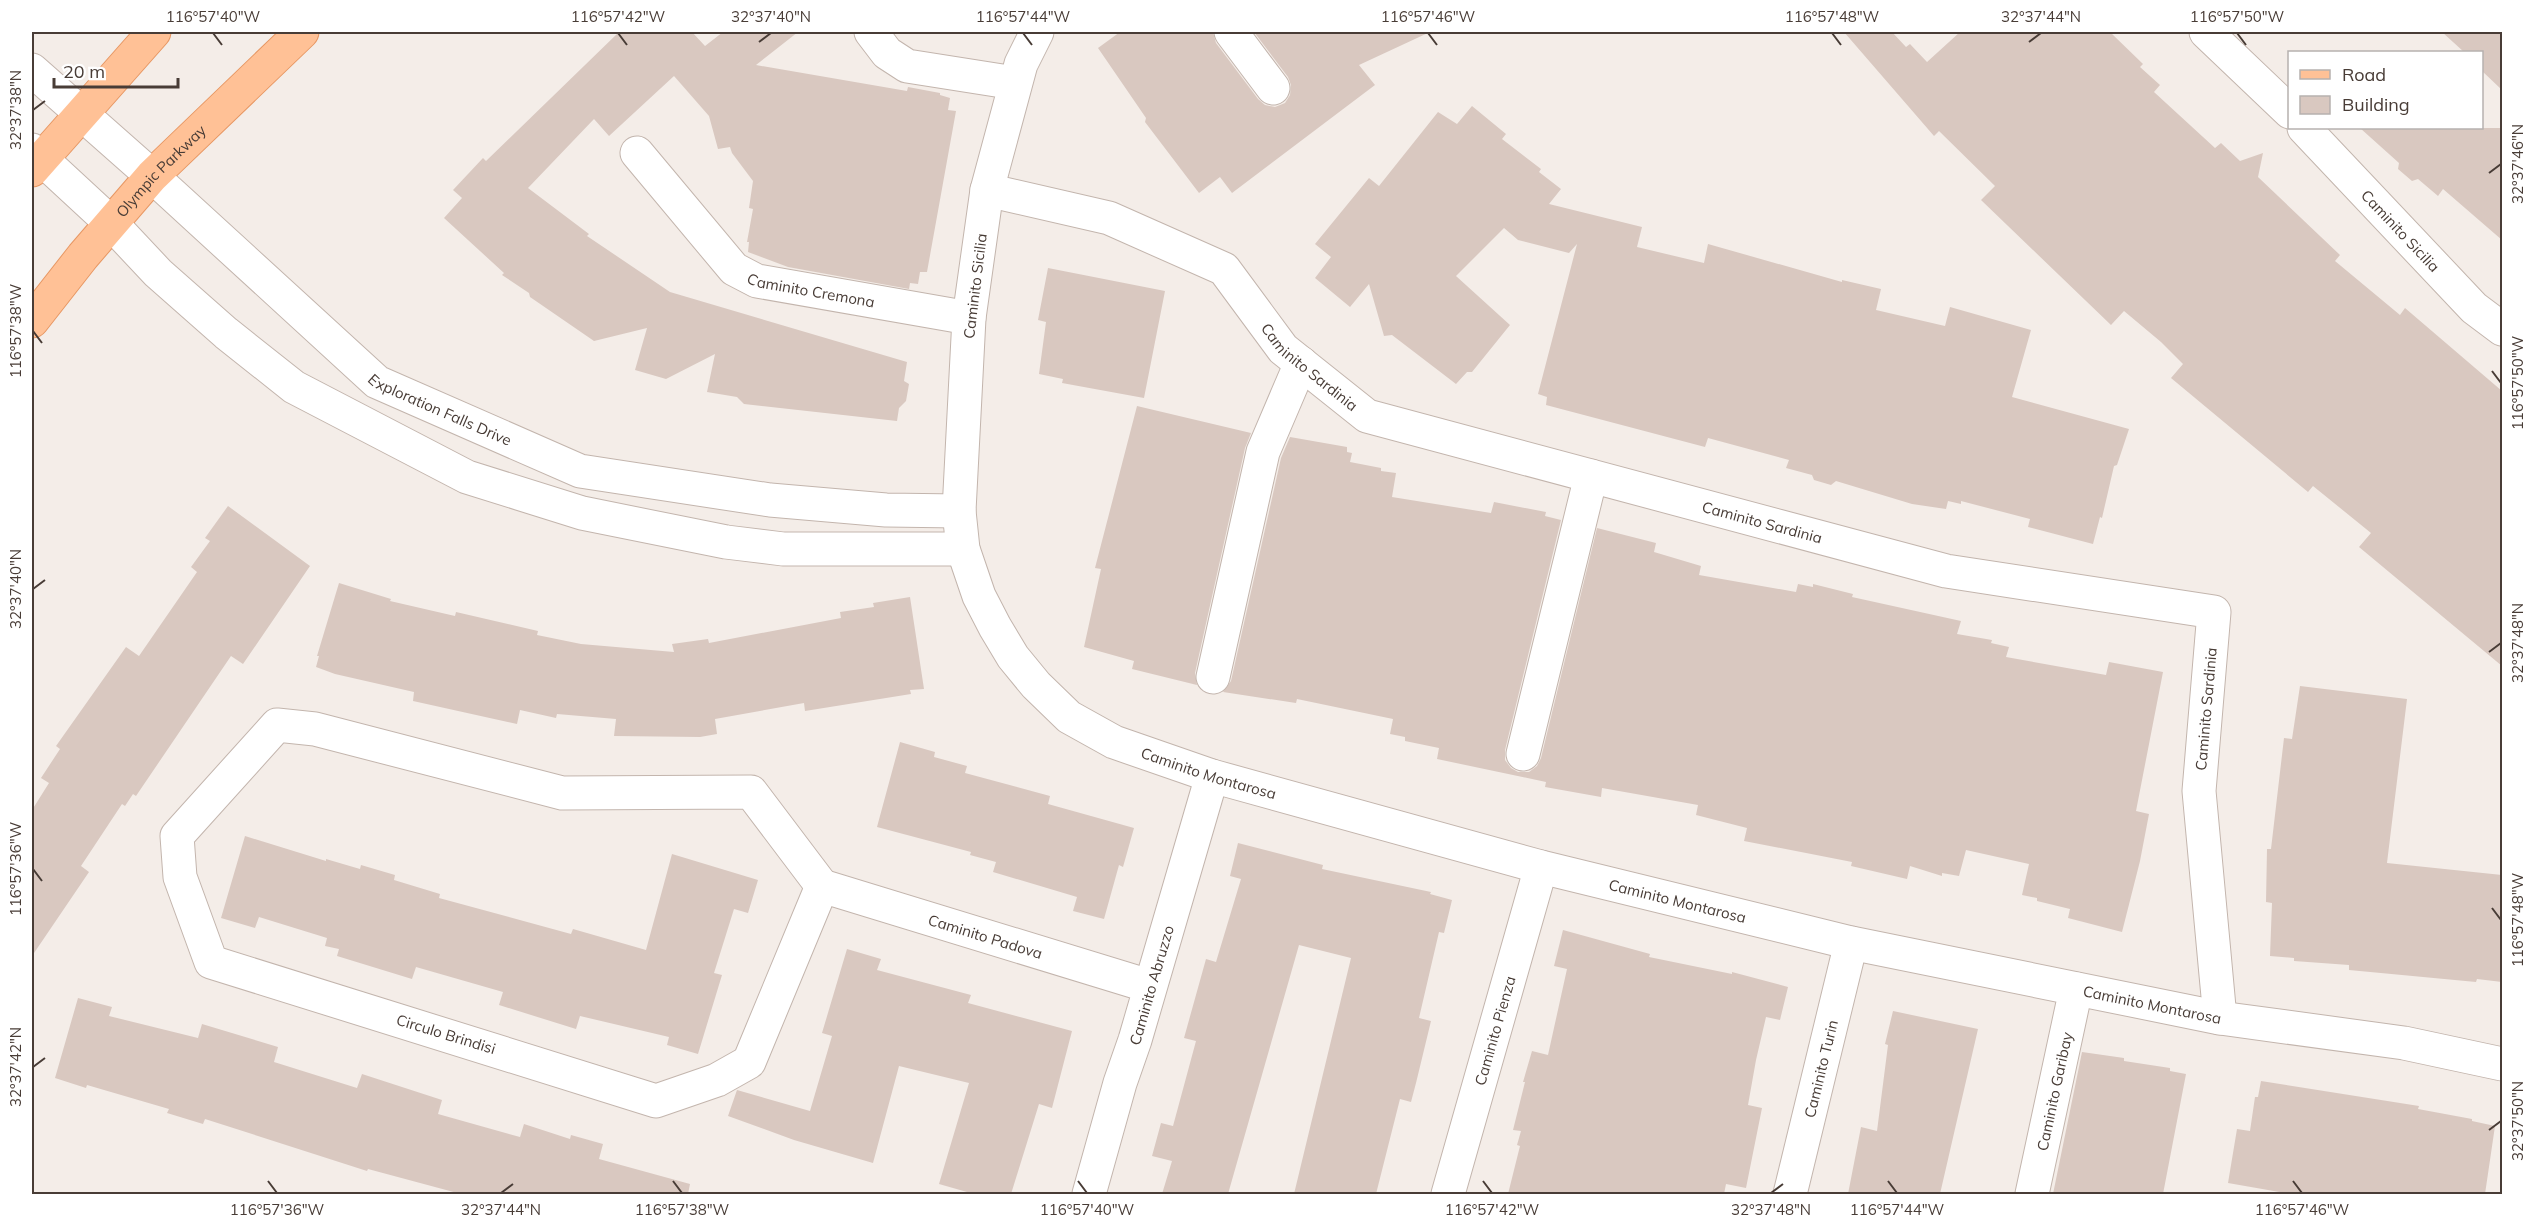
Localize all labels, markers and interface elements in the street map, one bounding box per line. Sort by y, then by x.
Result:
text: 116°57'40"W [166,7,261,26]
text: 116°57'42"W [571,7,666,26]
text: 32°37'40"N [731,7,811,26]
text: 116°57'44"W [976,7,1071,26]
text: 116°57'46"W [1381,7,1476,26]
text: 116°57'48"W [1785,7,1880,26]
text: 32°37'44"N [2001,7,2081,26]
text: 116°57'50"W [2190,7,2285,26]
scale bar [54,51,178,89]
legend [2288,51,2483,129]
text: 20 m [63,60,105,83]
text: Road [2342,63,2386,86]
text: 32°37'38"N [6,70,25,150]
text: Building [2342,93,2410,116]
street label: Olympic Parkway [112,120,209,221]
text: 32°37'46"N [2508,124,2527,204]
street label: Caminito Sicilia [2358,185,2444,276]
street label: Caminito Sicilia [959,232,991,340]
street label: Caminito Cremona [744,268,876,311]
text: 116°57'38"W [6,283,25,378]
street label: Caminito Sardinia [1257,319,1362,415]
text: 116°57'50"W [2508,335,2527,430]
street label: Exploration Falls Drive [364,369,515,449]
street label: Caminito Sardinia [1700,497,1824,547]
text: 32°37'40"N [6,549,25,629]
text: 32°37'48"N [2508,603,2527,683]
street label: Caminito Sardinia [2191,647,2221,771]
street label: Caminito Montarosa [1139,743,1279,803]
text: 116°57'36"W [6,821,25,916]
text: 116°57'48"W [2508,872,2527,967]
street label: Caminito Montarosa [1607,875,1748,926]
street label: Caminito Padova [926,910,1045,962]
street label: Caminito Abruzzo [1125,923,1178,1047]
street label: Caminito Pienza [1470,974,1519,1087]
street label: Caminito Montarosa [2081,981,2223,1028]
street label: Circulo Brindisi [394,1010,498,1058]
street label: Caminito Turin [1799,1018,1842,1120]
text: 32°37'42"N [6,1027,25,1107]
street label: Caminito Garibay [2032,1030,2076,1152]
text: 32°37'50"N [2508,1081,2527,1161]
text: 116°57'36"W [230,1200,325,1219]
text: 32°37'44"N [461,1200,541,1219]
text: 116°57'38"W [635,1200,730,1219]
text: 116°57'40"W [1040,1200,1135,1219]
text: 116°57'42"W [1445,1200,1540,1219]
text: 32°37'48"N [1731,1200,1811,1219]
text: 116°57'44"W [1850,1200,1945,1219]
text: 116°57'46"W [2255,1200,2350,1219]

